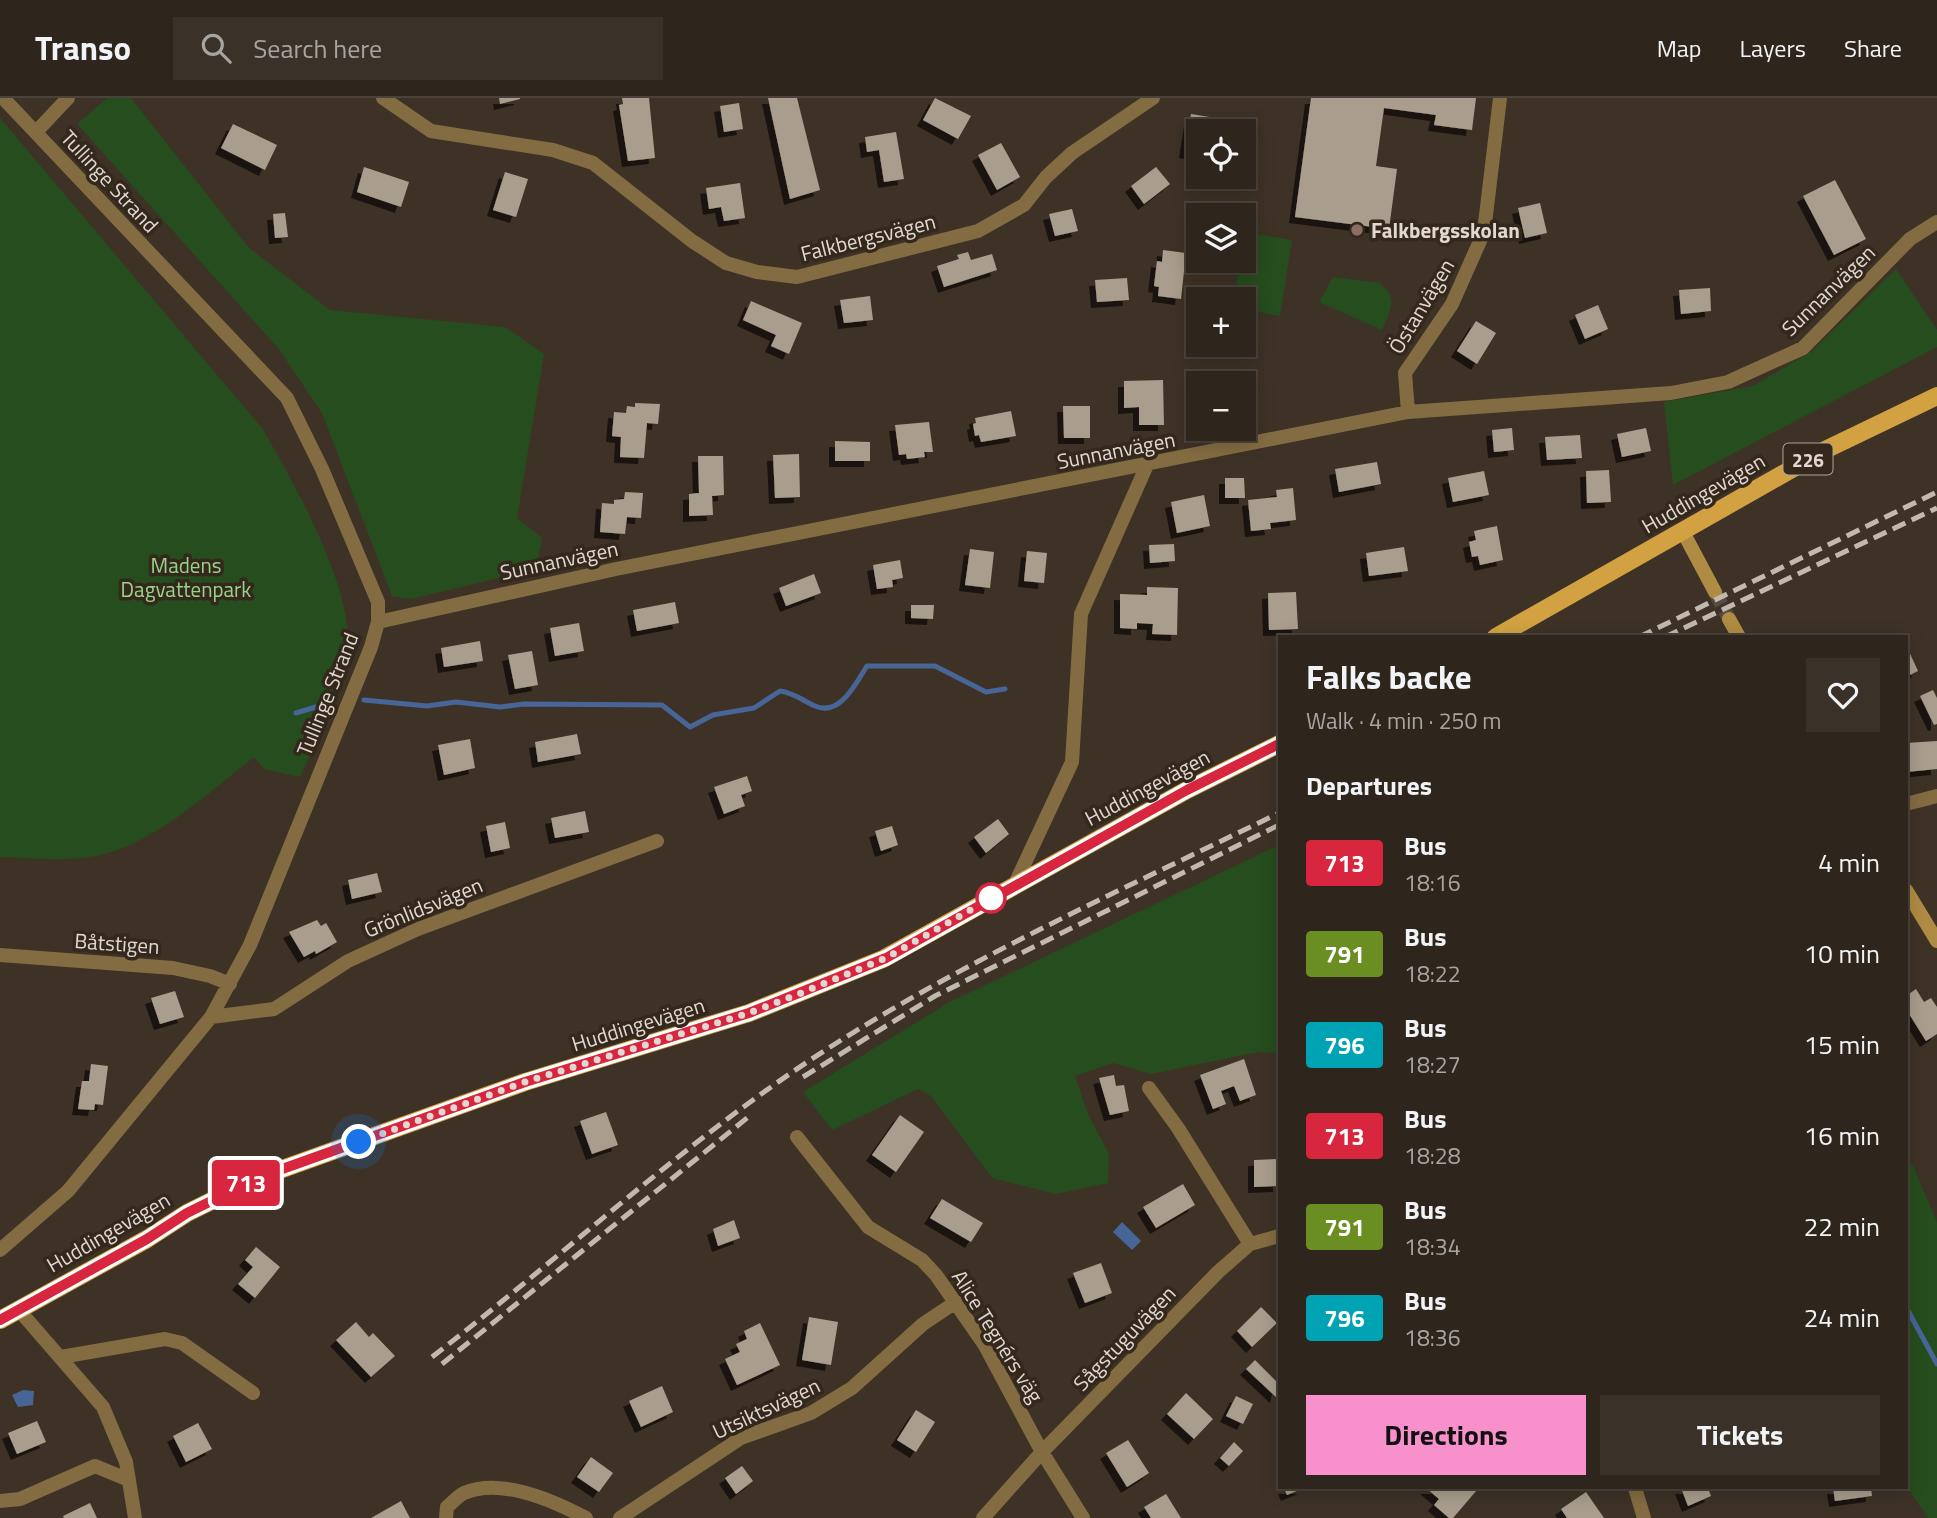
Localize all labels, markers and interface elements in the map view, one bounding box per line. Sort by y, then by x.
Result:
search box [173,17,663,80]
text: Transo [35,23,131,73]
icon: search [197,29,235,67]
text: Search here [253,29,382,68]
text: Map [1657,30,1702,66]
text: Layers [1740,30,1806,66]
text: Share [1844,30,1902,66]
map controls [1186,119,1256,441]
button: locate [1186,119,1256,189]
street label: Tullinge Strand [54,122,166,240]
button: layers [1186,203,1256,273]
street label: Falkbergsvägen [797,205,939,269]
place label: Falkbergsskolan [1371,214,1520,246]
marker: Falkbergsskolan [1349,222,1365,238]
street label: Sunnanvägen [1774,237,1882,343]
street label: Östanvägen [1380,252,1462,360]
button: + [1186,287,1256,357]
button: − [1186,371,1256,441]
street label: Sunnanvägen [1054,423,1178,477]
road number: 226 [1784,444,1832,474]
street label: Huddingevägen [1635,445,1771,541]
street label: Sunnanvägen [497,532,621,588]
park label: Madens Dagvattenpark [121,549,251,605]
street label: Tullinge Strand [288,627,366,761]
text: Falks backe [1306,652,1472,702]
button: heart [1806,658,1880,732]
text: Walk · 4 min · 250 m [1306,703,1502,738]
street label: Huddingevägen [1079,741,1215,833]
text: Departures [1306,766,1432,805]
text: Bus [1404,826,1446,865]
text: 4 min [1818,843,1880,882]
text: 713 [1324,845,1365,881]
text: 18:16 [1404,865,1461,900]
street label: Grönlidsvägen [359,869,487,945]
unlabelled marker [976,883,1006,913]
text: Bus [1404,917,1446,956]
street label: Båtstigen [73,924,161,962]
text: 10 min [1804,934,1880,973]
text: 791 [1324,936,1365,972]
text: 18:22 [1404,956,1461,991]
street label: Huddingevägen [567,989,709,1059]
text: Bus [1404,1008,1446,1047]
text: 15 min [1804,1025,1880,1064]
text: 796 [1324,1027,1365,1063]
text: 18:27 [1404,1047,1461,1082]
text: Bus [1404,1099,1446,1138]
text: 16 min [1804,1116,1880,1155]
text: 713 [1324,1118,1365,1154]
your location [341,1124,376,1159]
text: 18:28 [1404,1138,1461,1173]
line badge: 713 [206,1160,286,1206]
text: 713 [226,1165,266,1201]
street label: Huddingevägen [40,1184,176,1280]
text: Bus [1404,1190,1446,1229]
text: 22 min [1804,1207,1880,1246]
text: 791 [1324,1209,1365,1245]
text: 18:34 [1404,1229,1461,1264]
street label: Alice Tegnérs väg [944,1263,1052,1409]
street label: Sågstuguvägen [1065,1278,1183,1398]
text: Bus [1404,1281,1446,1320]
text: 24 min [1804,1298,1880,1337]
text: 796 [1324,1300,1365,1336]
text: 18:36 [1404,1320,1461,1355]
street label: Utsiktsvägen [707,1369,825,1447]
button: Directions [1306,1395,1586,1475]
button: Tickets [1600,1395,1880,1475]

